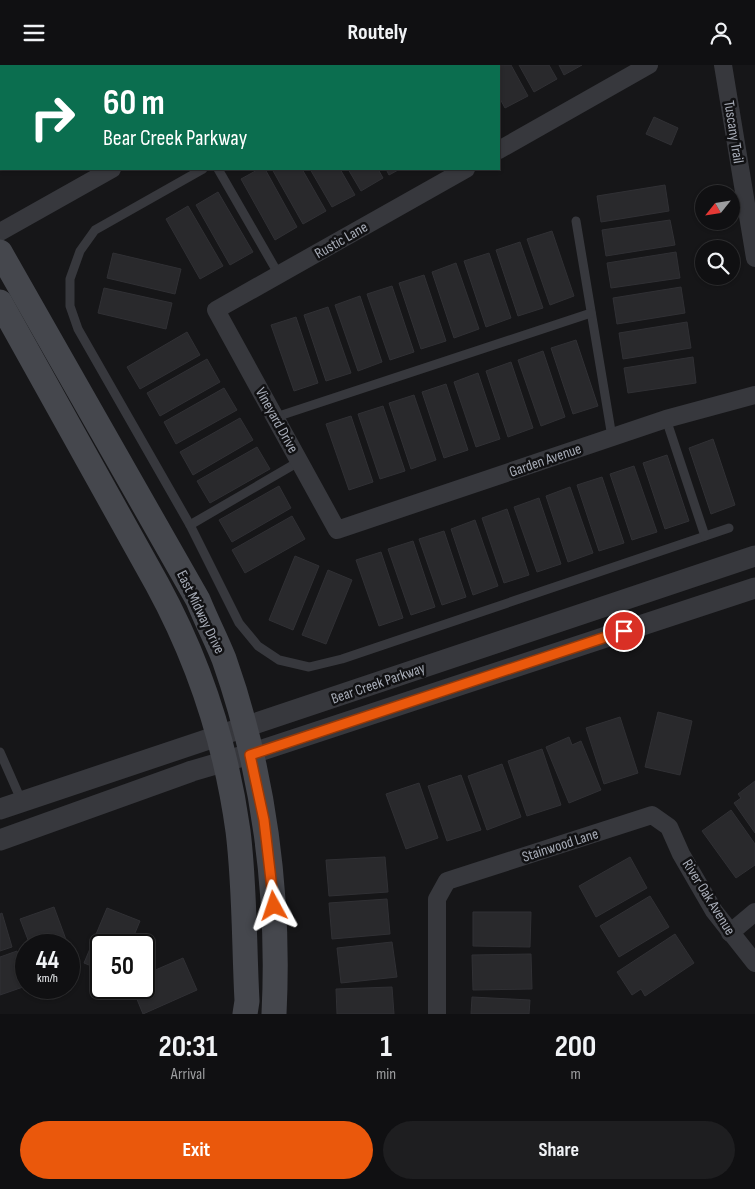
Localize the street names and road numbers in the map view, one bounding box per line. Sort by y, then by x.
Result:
street label: Tuscany Trail [719,99,748,165]
street label: Rustic Lane [311,218,371,263]
street label: Vineyard Drive [251,384,302,456]
street label: Garden Avenue [507,439,584,482]
street label: East Midway Drive [172,567,229,657]
street label: Bear Creek Parkway [329,658,428,708]
street label: Stainwood Lane [520,824,601,867]
street label: River Oak Avenue [678,856,739,939]

